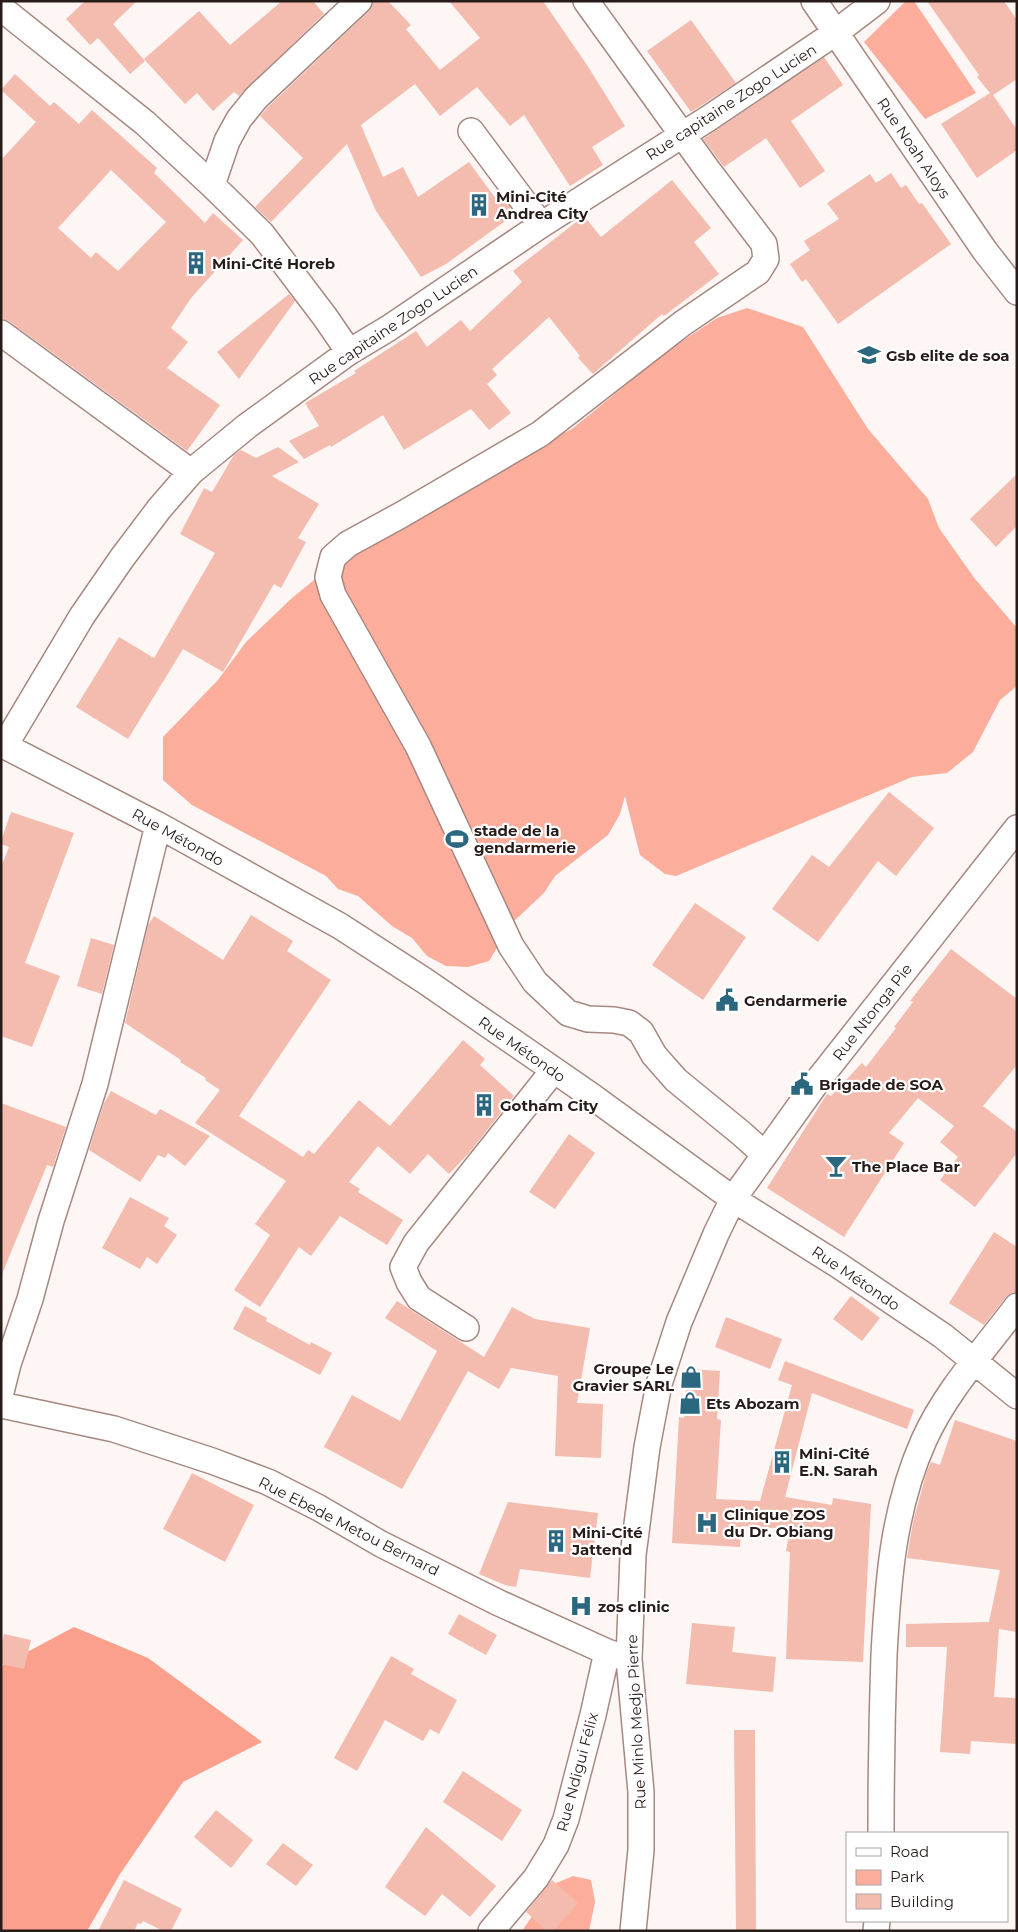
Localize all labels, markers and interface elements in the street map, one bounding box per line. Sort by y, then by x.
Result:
street label: Rue capitaine Zogo Lucien [642,40,820,164]
street label: Rue Noah Aloys [873,94,955,202]
place label: Mini-Cité Andrea City [495,187,589,223]
building icon: Mini-Cité Andrea City [466,192,492,218]
building icon: Mini-Cité Horeb [183,250,209,276]
place label: Mini-Cité Horeb [212,254,335,273]
street label: Rue capitaine Zogo Lucien [305,261,481,389]
school or university icon: Gsb elite de soa [856,342,882,368]
place label: Gsb elite de soa [886,346,1010,365]
street label: Rue Métondo [129,804,227,870]
place label: stade de la gendarmerie [474,821,576,857]
sports icon: stade de la gendarmerie [444,826,470,852]
street label: Rue Ntonga Pie [828,960,916,1064]
public building icon: Gendarmerie [714,987,740,1013]
place label: Gendarmerie [744,991,847,1010]
street label: Rue Métondo [475,1012,569,1086]
public building icon: Brigade de SOA [789,1071,815,1097]
place label: Brigade de SOA [819,1075,943,1094]
building icon: Gotham City [471,1092,497,1118]
place label: Gotham City [500,1096,599,1115]
bar icon: The Place Bar [823,1153,849,1179]
place label: The Place Bar [852,1157,960,1176]
street label: Rue Métondo [808,1242,904,1314]
place label: Groupe Le Gravier SARL [573,1359,674,1395]
shop icon: Groupe Le Gravier SARL [678,1364,704,1390]
shop icon: Ets Abozam [677,1390,703,1416]
place label: Ets Abozam [706,1394,799,1413]
place label: Mini-Cité E.N. Sarah [799,1444,878,1480]
building icon: Mini-Cité E.N. Sarah [769,1449,795,1475]
street label: Rue Ebede Metou Bernard [255,1472,443,1580]
place label: Clinique ZOS du Dr. Obiang [724,1505,834,1541]
hospital icon: Clinique ZOS du Dr. Obiang [694,1510,720,1536]
place label: Mini-Cité Jattend [571,1523,643,1559]
building icon: Mini-Cité Jattend [543,1528,569,1554]
hospital icon: zos clinic [568,1593,594,1619]
place label: zos clinic [598,1597,670,1616]
street label: Rue Minlo Medjo Pierre [622,1634,650,1810]
street label: Rue Ndigui Félix [552,1710,602,1834]
legend [846,1832,1008,1922]
text: Road [890,1842,929,1861]
text: Park [890,1867,924,1886]
text: Building [890,1892,954,1911]

